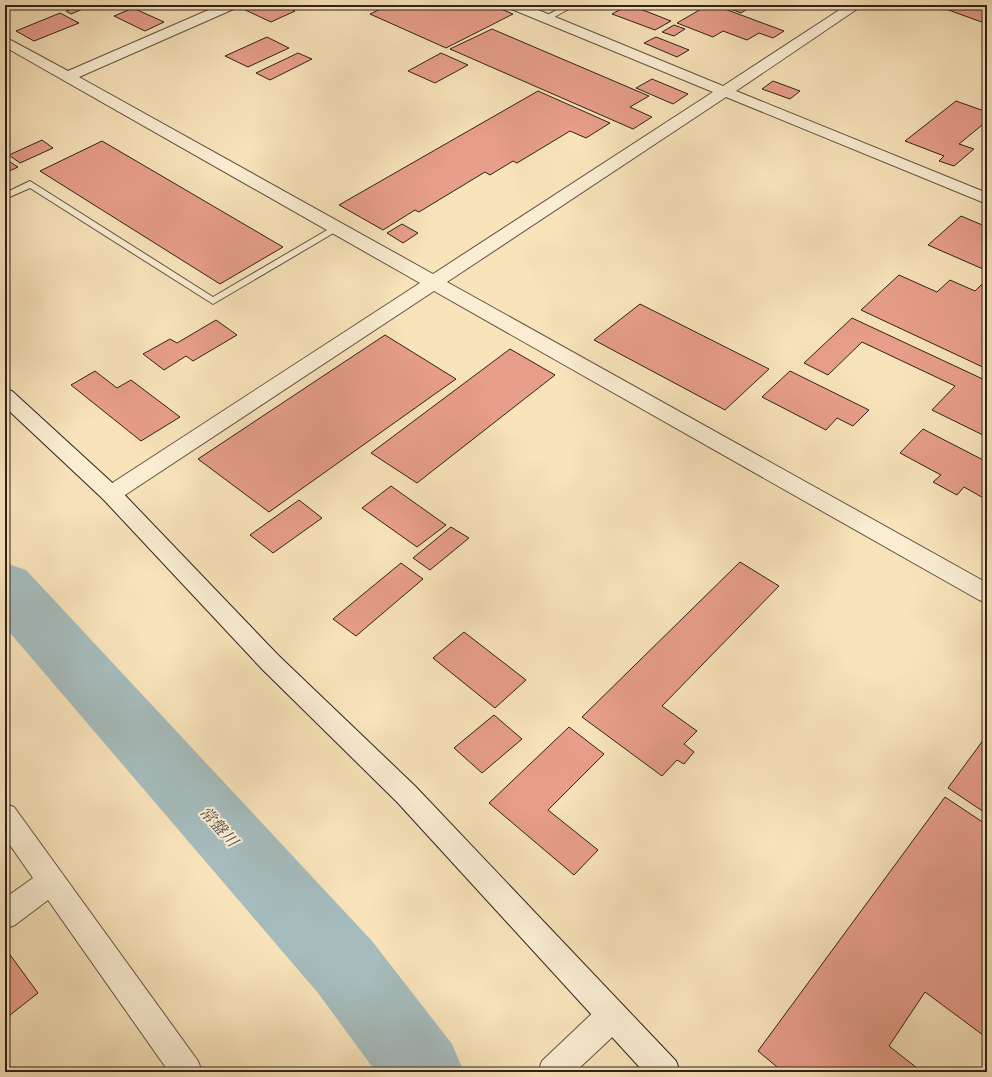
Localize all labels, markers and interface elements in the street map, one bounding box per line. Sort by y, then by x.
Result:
water label: 常盤川 [196,803,242,852]

